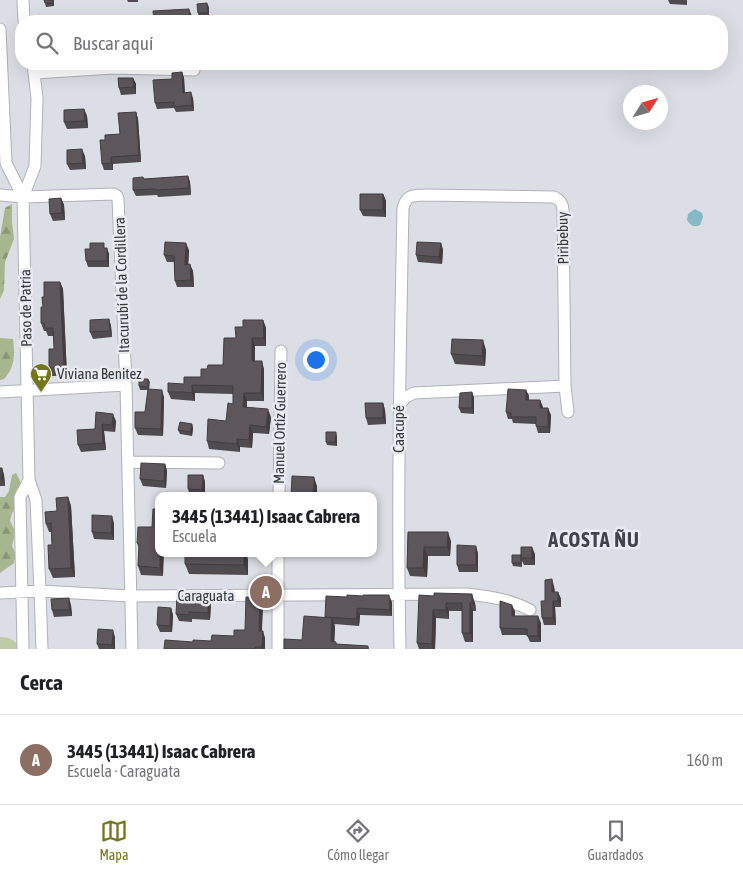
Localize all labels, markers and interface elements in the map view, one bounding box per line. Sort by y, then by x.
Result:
search box [15,15,728,70]
icon: search [33,29,61,57]
text: Buscar aquí [73,32,153,54]
north arrow [623,85,668,130]
street label: Piribebuy [554,211,571,265]
street label: Itacurubí de la Cordillera [111,217,132,353]
street label: Paso de Patria [16,269,35,347]
your location [303,347,329,373]
supermarket icon: Viviana Benitez [29,362,53,393]
street label: Manuel Ortíz Guerrero [270,362,289,484]
place label: Viviana Benitez [57,365,142,382]
street label: Caacupé [390,405,407,453]
popup [155,492,377,557]
text: 3445 (13441) Isaac Cabrera [172,505,360,527]
text: Escuela [172,527,217,545]
district label: ACOSTA ÑU [547,528,640,551]
pin: A [250,573,282,611]
street label: Caraguata [178,587,234,604]
text: Cerca [20,670,63,694]
text: 3445 (13441) Isaac Cabrera [67,740,255,762]
text: A [32,751,40,769]
text: 160 m [687,751,723,769]
text: Escuela · Caraguata [67,762,180,780]
tab: Mapa [99,817,128,863]
tab: Cómo llegar [327,817,389,863]
tab: Guardados [587,817,644,863]

